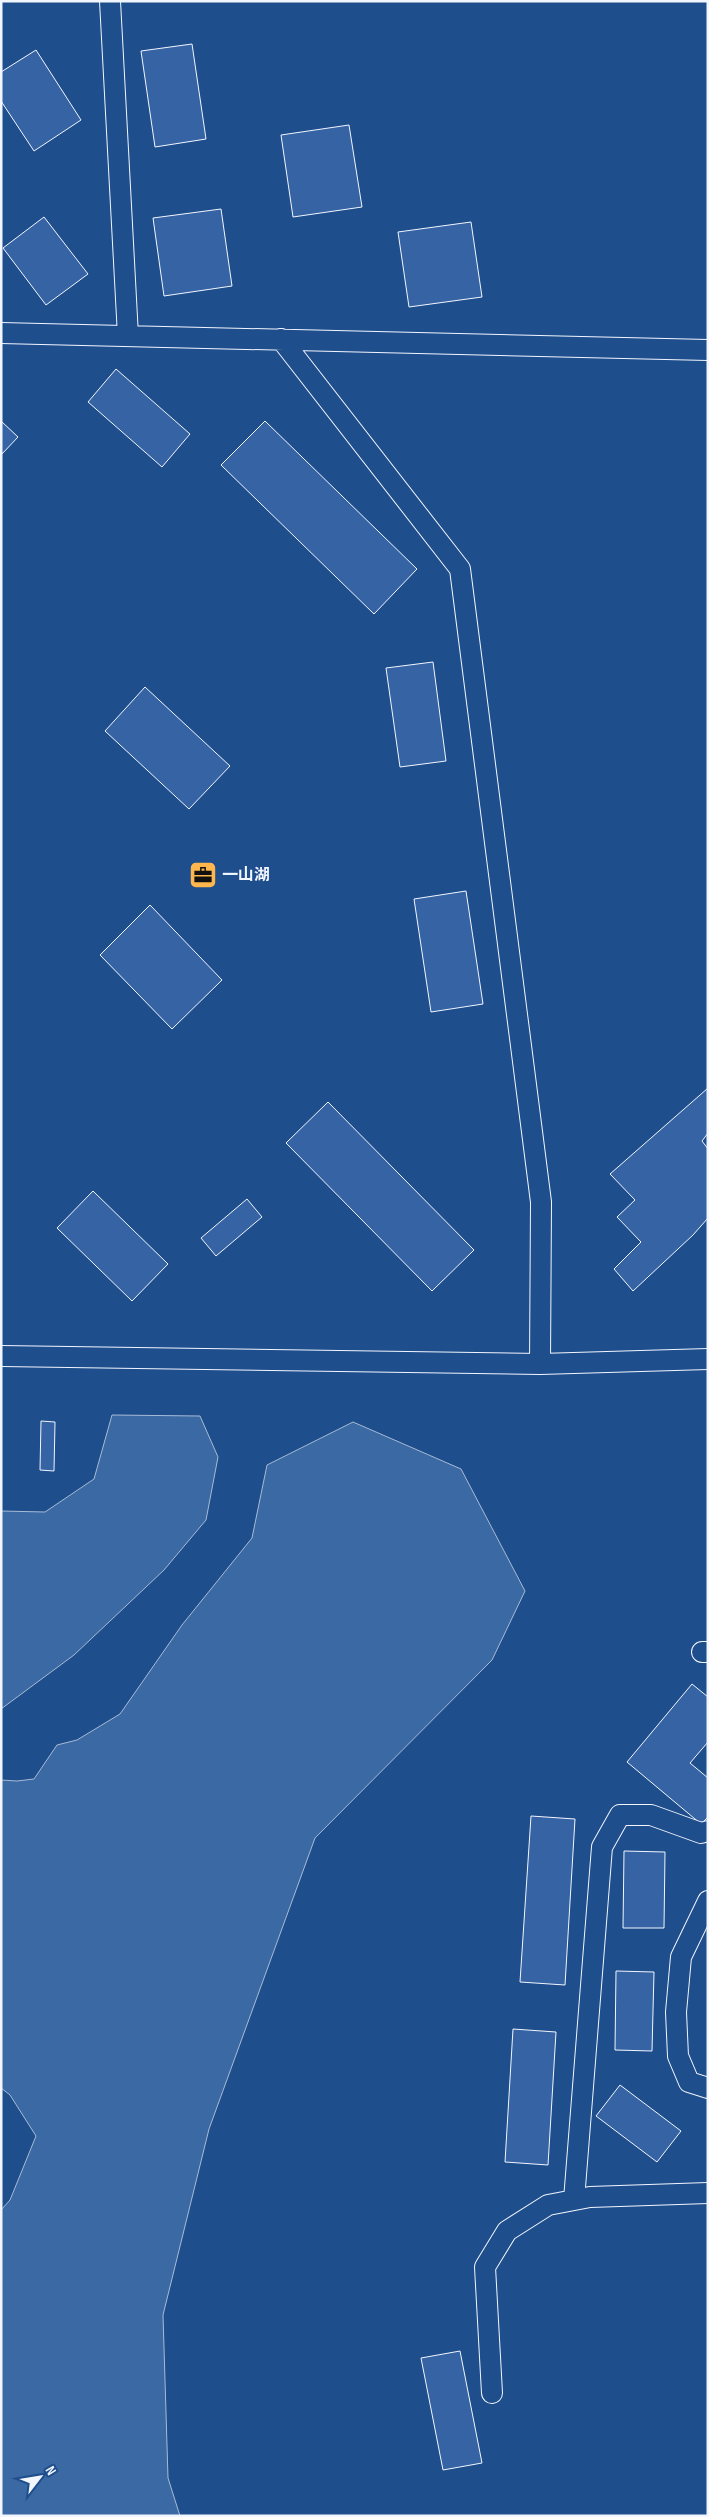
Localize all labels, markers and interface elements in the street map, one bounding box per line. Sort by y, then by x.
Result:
office icon: 一山湖 [188,860,218,890]
place label: 一山湖 [222,866,270,885]
north arrow [15,2452,65,2502]
text: N [42,2463,60,2478]

